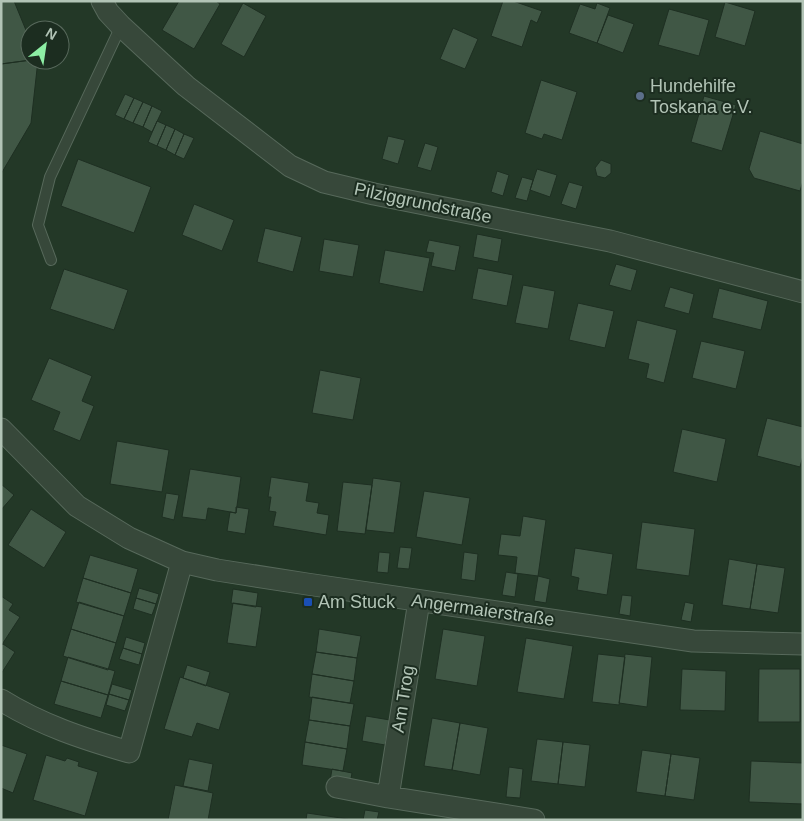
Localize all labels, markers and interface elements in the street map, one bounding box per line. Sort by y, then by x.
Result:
north arrow [20,20,70,70]
text: N [43,24,60,43]
place label: Hundehilfe Toskana e.V. [650,76,752,117]
marker: Hundehilfe Toskana e.V. [634,90,646,102]
street label: Pilziggrundstraße [352,179,494,227]
street label: Angermaierstraße [410,590,556,630]
place label: Am Stuck [318,592,396,612]
marker: Am Stuck [302,596,314,608]
street label: Am Trog [388,664,418,734]

